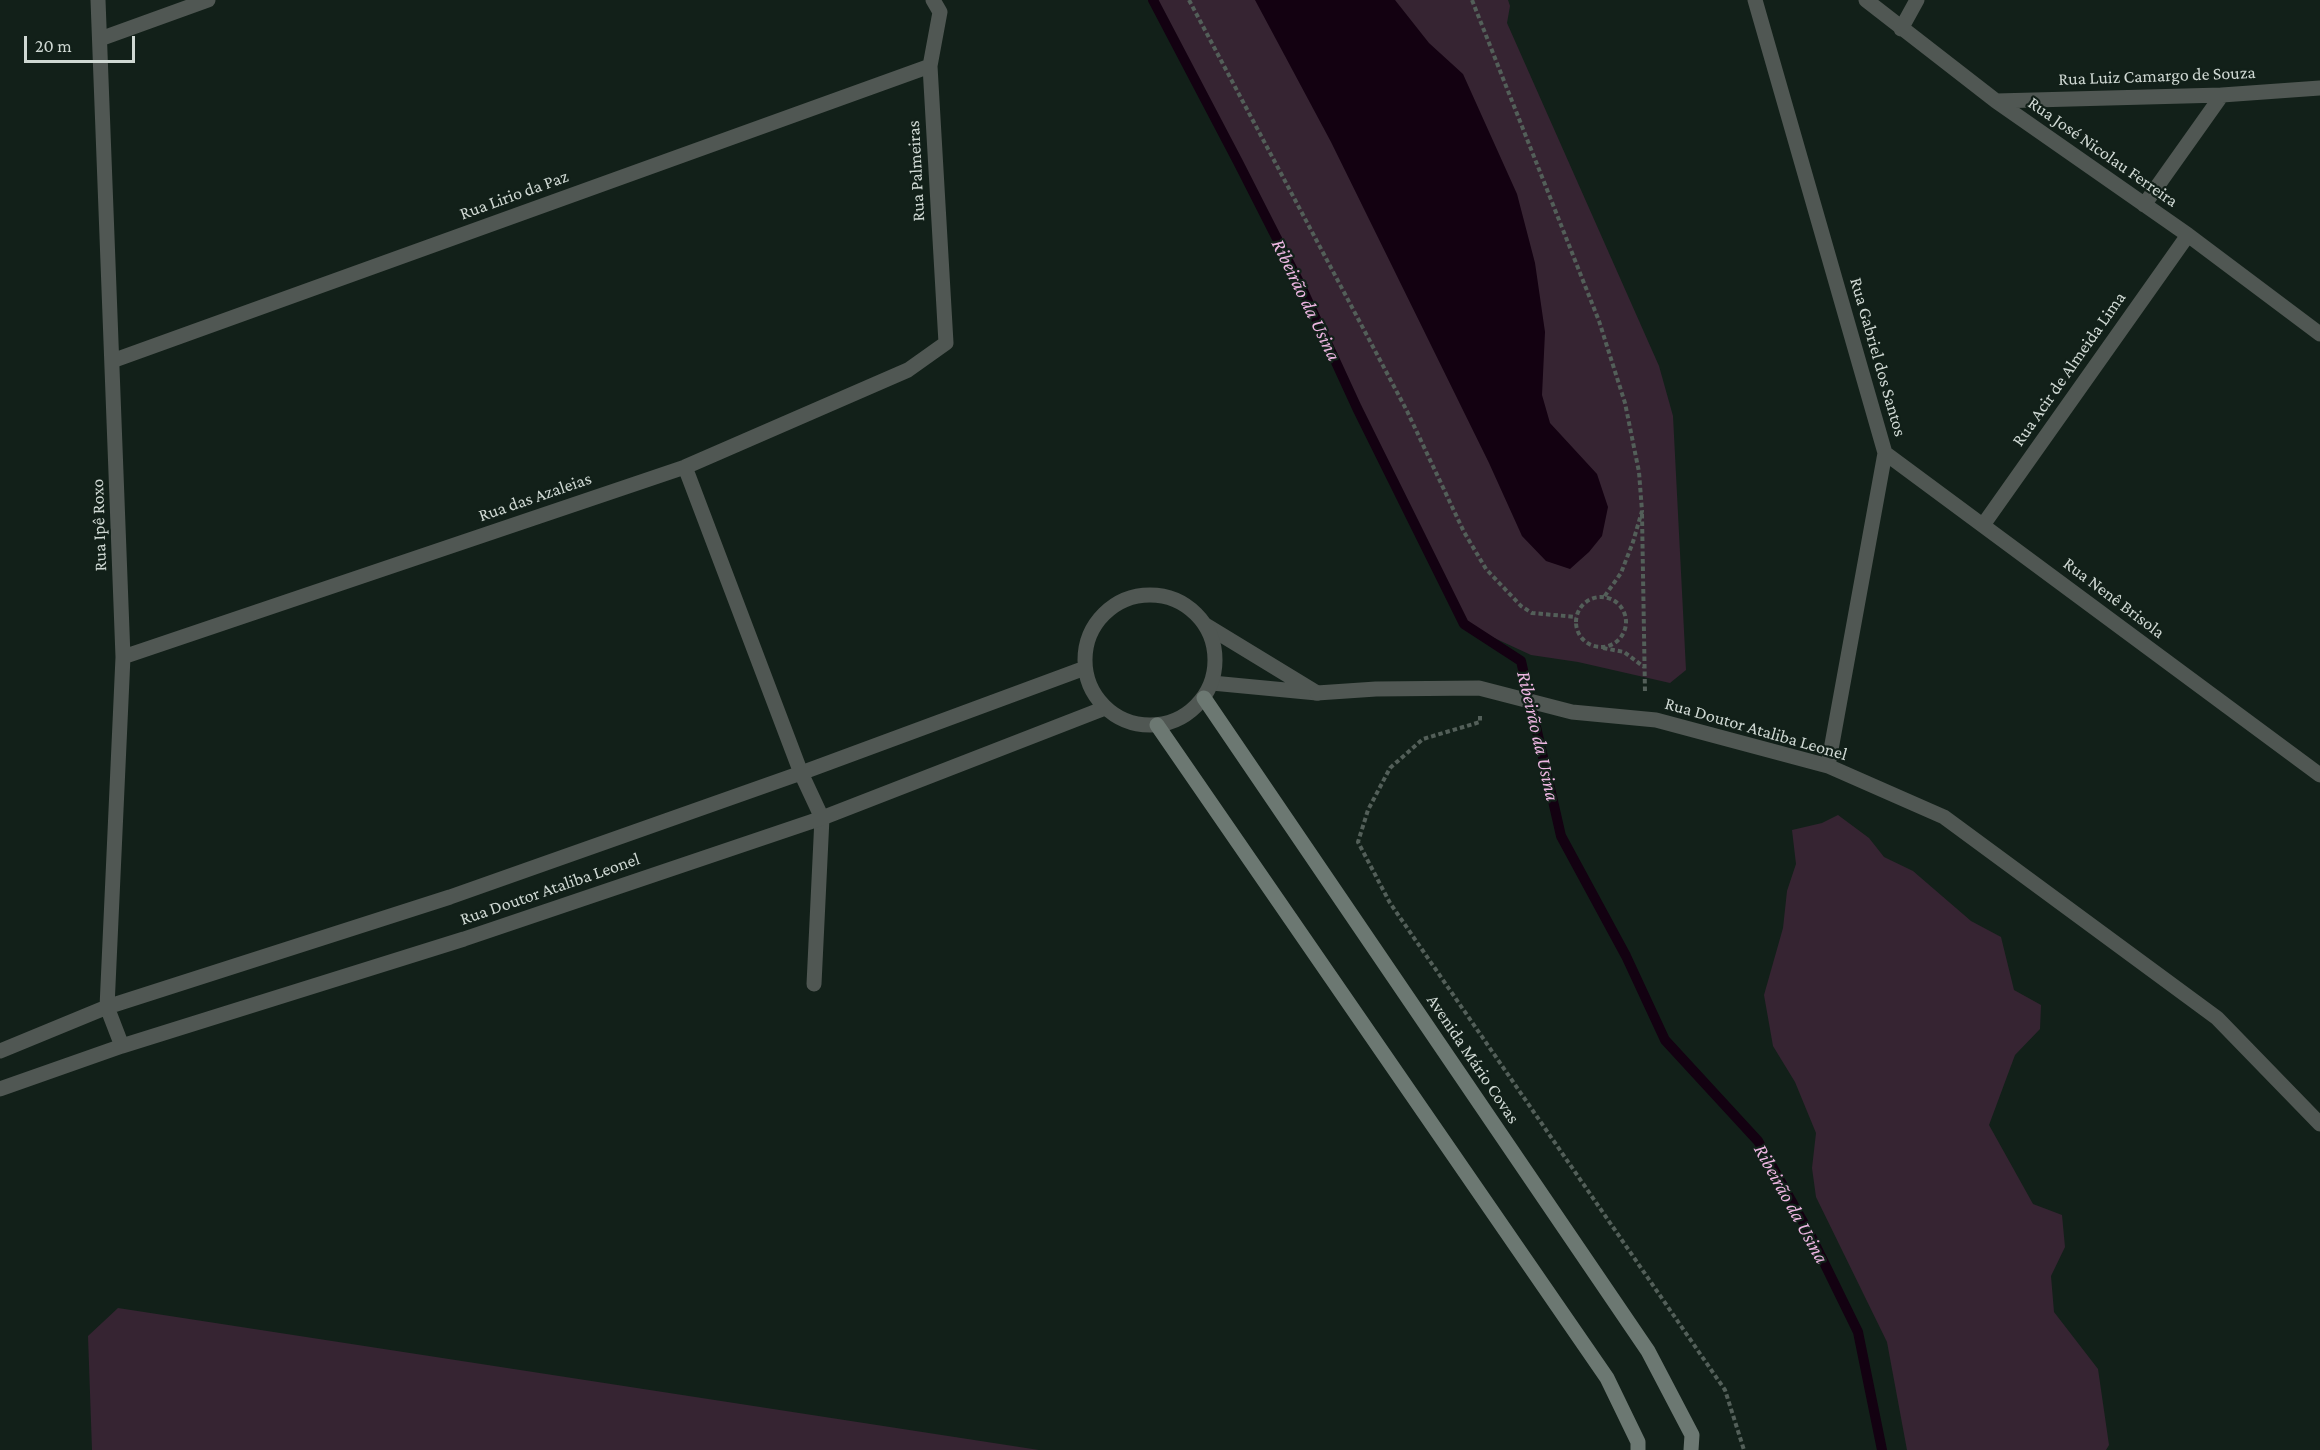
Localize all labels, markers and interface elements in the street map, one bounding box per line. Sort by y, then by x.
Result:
scale bar [27,24,138,62]
text: 20 m [35,36,72,56]
street label: Rua Luiz Camargo de Souza [2058,62,2256,90]
street label: Rua José Nicolau Ferreira [2024,92,2182,212]
street label: Rua Palmeiras [903,120,929,222]
street label: Rua Lirio da Paz [457,165,571,225]
water label: Ribeirão da Usina [1266,235,1346,365]
street label: Rua Gabriel dos Santos [1845,275,1911,439]
street label: Rua Acir de Almeida Lima [2007,288,2131,450]
street label: Rua das Azaleias [476,468,594,526]
street label: Rua Ipê Roxo [87,478,111,572]
street label: Rua Nenê Brisola [2059,553,2169,643]
water label: Ribeirão da Usina [1511,669,1565,803]
street label: Rua Doutor Ataliba Leonel [1662,693,1850,765]
street label: Rua Doutor Ataliba Leonel [457,848,643,930]
street label: Avenida Mário Covas [1422,990,1524,1128]
water label: Ribeirão da Usina [1748,1140,1834,1268]

